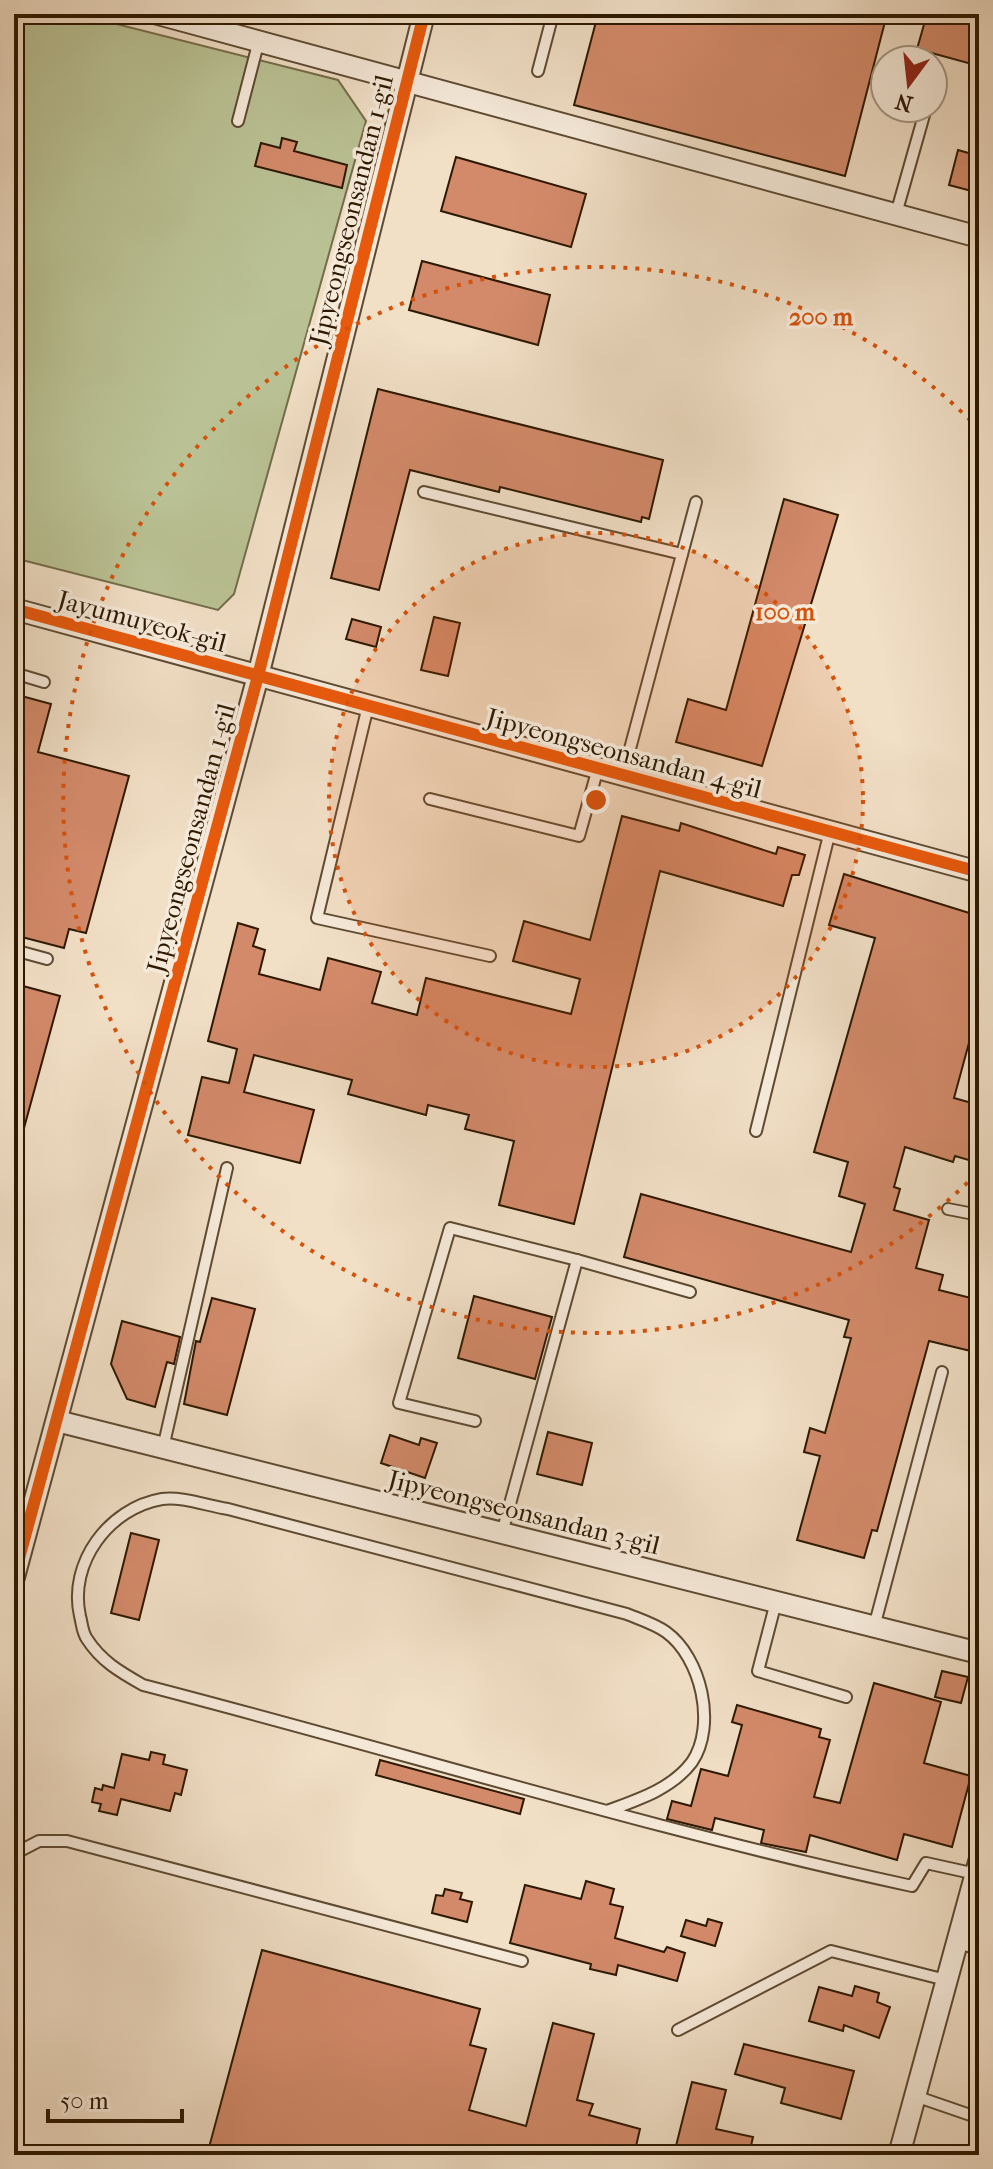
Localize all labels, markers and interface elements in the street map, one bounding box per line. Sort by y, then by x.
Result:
north arrow [869,44,949,124]
street label: Jipyeongseonsandan 1-gil [302,72,400,351]
text: N [892,88,916,117]
text: 200 m [789,303,854,331]
street label: Jayumuyeok-gil [52,584,230,659]
text: 100 m [755,598,816,626]
street label: Jipyeongseonsandan 1-gil [140,700,242,978]
street label: Jipyeongseonsandan 4-gil [481,701,765,805]
centre of rings [582,786,610,814]
street label: Jipyeongseonsandan 3-gil [383,1463,663,1561]
scale bar [48,2073,182,2123]
text: 50 m [60,2087,109,2115]

